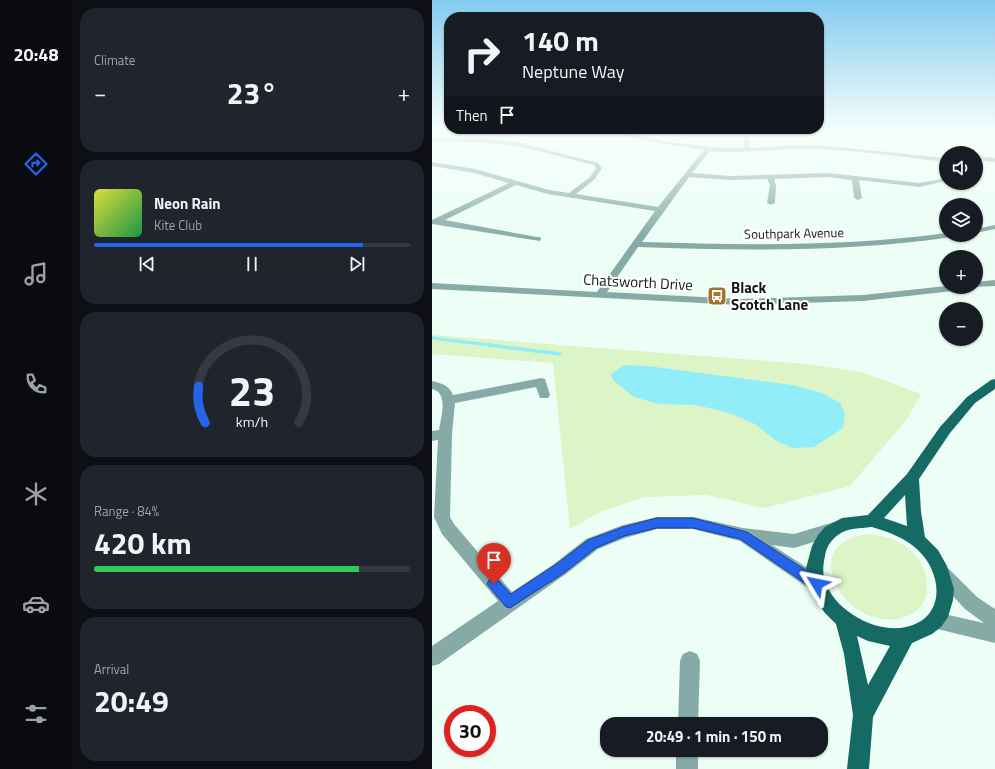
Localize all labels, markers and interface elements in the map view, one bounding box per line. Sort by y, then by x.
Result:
text: 140 m [522,19,599,62]
icon: right [456,28,508,80]
text: 20:48 [14,41,58,68]
text: Climate [94,50,135,70]
text: Neptune Way [522,58,625,85]
text: 23° [227,70,277,116]
text: − [94,76,106,110]
text: + [398,76,410,110]
text: Then [456,104,488,127]
icon: arrive [496,104,518,126]
map controls [939,146,983,346]
button: sound [939,146,983,190]
icon: directions [22,150,50,178]
text: Neon Rain [154,192,221,215]
button: layers [939,198,983,242]
text: Kite Club [154,215,202,235]
street label: Southpark Avenue [744,222,844,244]
button: + [939,250,983,294]
icon: previous [136,253,158,275]
icon: pause [241,253,263,275]
icon: next [346,253,368,275]
icon: music [22,260,50,288]
street label: Chatsworth Drive [583,268,693,296]
place label: Black Scotch Lane [731,276,809,316]
bus stop icon: Black Scotch Lane [706,285,728,307]
button: − [939,302,983,346]
text: 23 [229,358,275,421]
icon: phone [22,370,50,398]
text: km/h [236,410,268,432]
icon: climate [22,480,50,508]
text: Range · 84% [94,501,159,521]
text: 420 km [94,520,192,566]
pin [477,543,511,584]
icon: arrive [483,549,505,571]
position arrow [796,563,838,605]
icon: car [22,590,50,618]
text: Arrival [94,659,129,679]
text: 20:49 [94,678,169,724]
icon: filters [22,700,50,728]
speed limit sign: 30 [444,705,496,757]
text: 20:49 · 1 min · 150 m [646,725,782,748]

